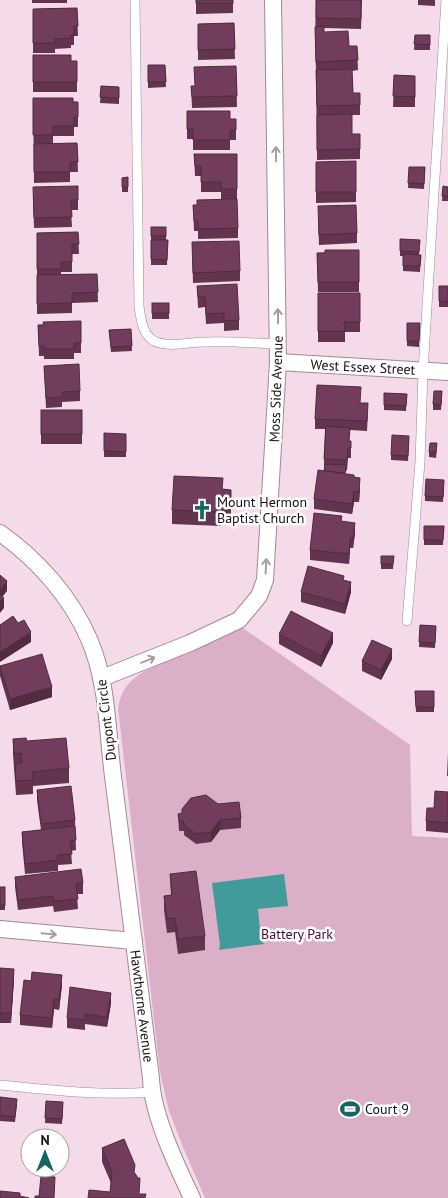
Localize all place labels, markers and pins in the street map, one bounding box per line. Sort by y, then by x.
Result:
place label: Mount Hermon Baptist Church [217,493,307,527]
church icon: Mount Hermon Baptist Church [191,499,213,521]
sports icon: Court 9 [339,1098,361,1120]
place label: Court 9 [365,1100,409,1118]

